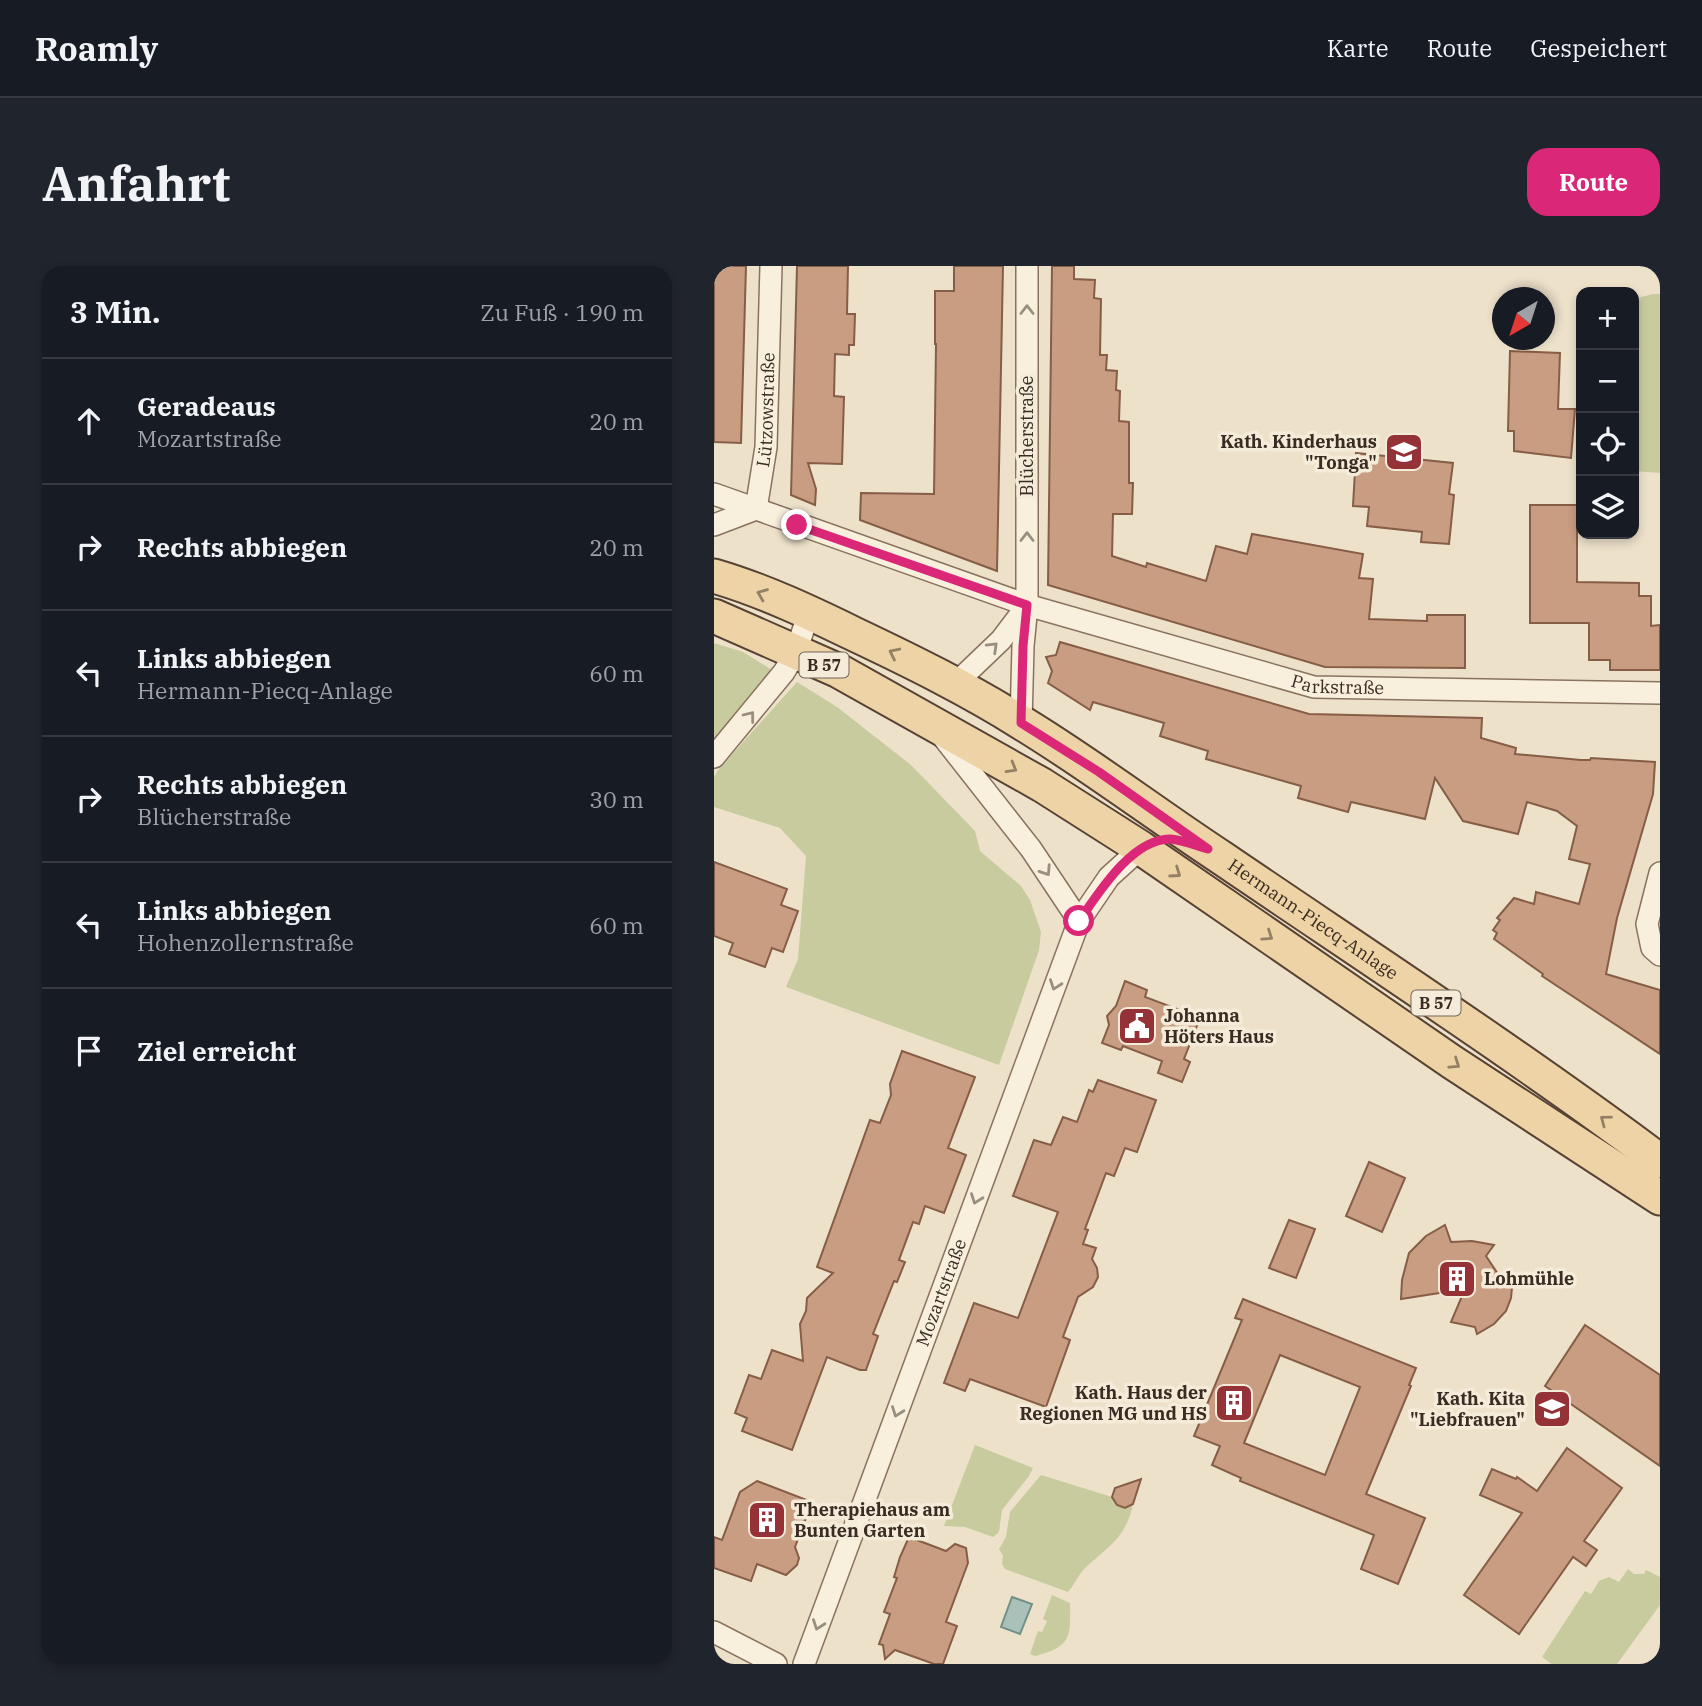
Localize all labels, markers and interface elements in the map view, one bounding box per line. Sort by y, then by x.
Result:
text: Roamly [35,27,158,70]
text: Karte [1327,32,1389,64]
text: Route [1427,32,1492,64]
text: Gespeichert [1530,32,1667,64]
button: Route [1527,148,1660,216]
text: Anfahrt [42,151,230,214]
north arrow [1492,287,1555,350]
map controls [1576,287,1639,539]
button: + [1576,287,1639,350]
text: 3 Min. [70,292,161,331]
text: Zu Fuß · 190 m [480,297,644,327]
one-way arrow [1019,304,1035,314]
button: − [1576,350,1639,413]
street label: Lützowstraße [751,352,780,469]
street label: Blücherstraße [1015,376,1038,496]
text: Geradeaus [137,389,276,423]
icon: ahead [70,402,108,440]
text: 20 m [589,406,644,436]
button: locate [1576,413,1639,476]
text: Mozartstraße [137,423,282,453]
place label: Kath. Kinderhaus "Tonga" [1220,430,1377,474]
school or university icon: Kath. Kinderhaus "Tonga" [1383,431,1425,473]
button: layers [1576,476,1639,539]
route end [781,509,812,540]
icon: right [70,528,108,566]
text: Rechts abbiegen [137,530,347,564]
one-way arrow [1019,531,1035,542]
text: 20 m [589,532,644,562]
one-way arrow [756,588,768,602]
text: Links abbiegen [137,641,332,675]
one-way arrow [985,642,998,655]
one-way arrow [889,647,901,661]
road number: B 57 [800,652,848,678]
icon: left [70,654,108,692]
text: 60 m [589,658,644,688]
street label: Parkstraße [1289,669,1384,699]
text: Hermann-Piecq-Anlage [137,675,393,705]
one-way arrow [742,711,754,724]
one-way arrow [1004,760,1017,773]
text: Rechts abbiegen [137,767,347,801]
icon: right [70,780,108,818]
text: 30 m [589,784,644,814]
text: Blücherstraße [137,801,291,831]
street label: Hermann-Piecq-Anlage [1224,853,1403,985]
one-way arrow [1037,863,1050,876]
one-way arrow [1168,865,1181,877]
text: Links abbiegen [137,893,332,927]
route start [1063,905,1094,936]
icon: left [70,906,108,944]
text: 60 m [589,910,644,940]
text: Hohenzollernstraße [137,927,354,957]
one-way arrow [1260,928,1273,941]
one-way arrow [1049,979,1063,991]
road number: B 57 [1412,990,1460,1016]
place label: Johanna Höters Haus [1164,1004,1274,1048]
public building icon: Johanna Höters Haus [1116,1005,1158,1047]
icon: arrive [70,1032,108,1070]
text: Ziel erreicht [137,1034,296,1068]
one-way arrow [1448,1056,1461,1069]
one-way arrow [1600,1116,1613,1129]
one-way arrow [970,1192,984,1204]
street label: Mozartstraße [911,1235,971,1350]
building icon: Lohmühle [1436,1258,1478,1300]
place label: Lohmühle [1484,1267,1574,1290]
place label: Kath. Haus der Regionen MG und HS [1020,1381,1207,1425]
building icon: Kath. Haus der Regionen MG und HS [1213,1382,1255,1424]
place label: Kath. Kita "Liebfrauen" [1410,1387,1525,1431]
school or university icon: Kath. Kita "Liebfrauen" [1531,1388,1573,1430]
one-way arrow [891,1405,905,1417]
place label: Therapiehaus am Bunten Garten [794,1498,951,1542]
building icon: Therapiehaus am Bunten Garten [746,1499,788,1541]
one-way arrow [812,1619,826,1631]

